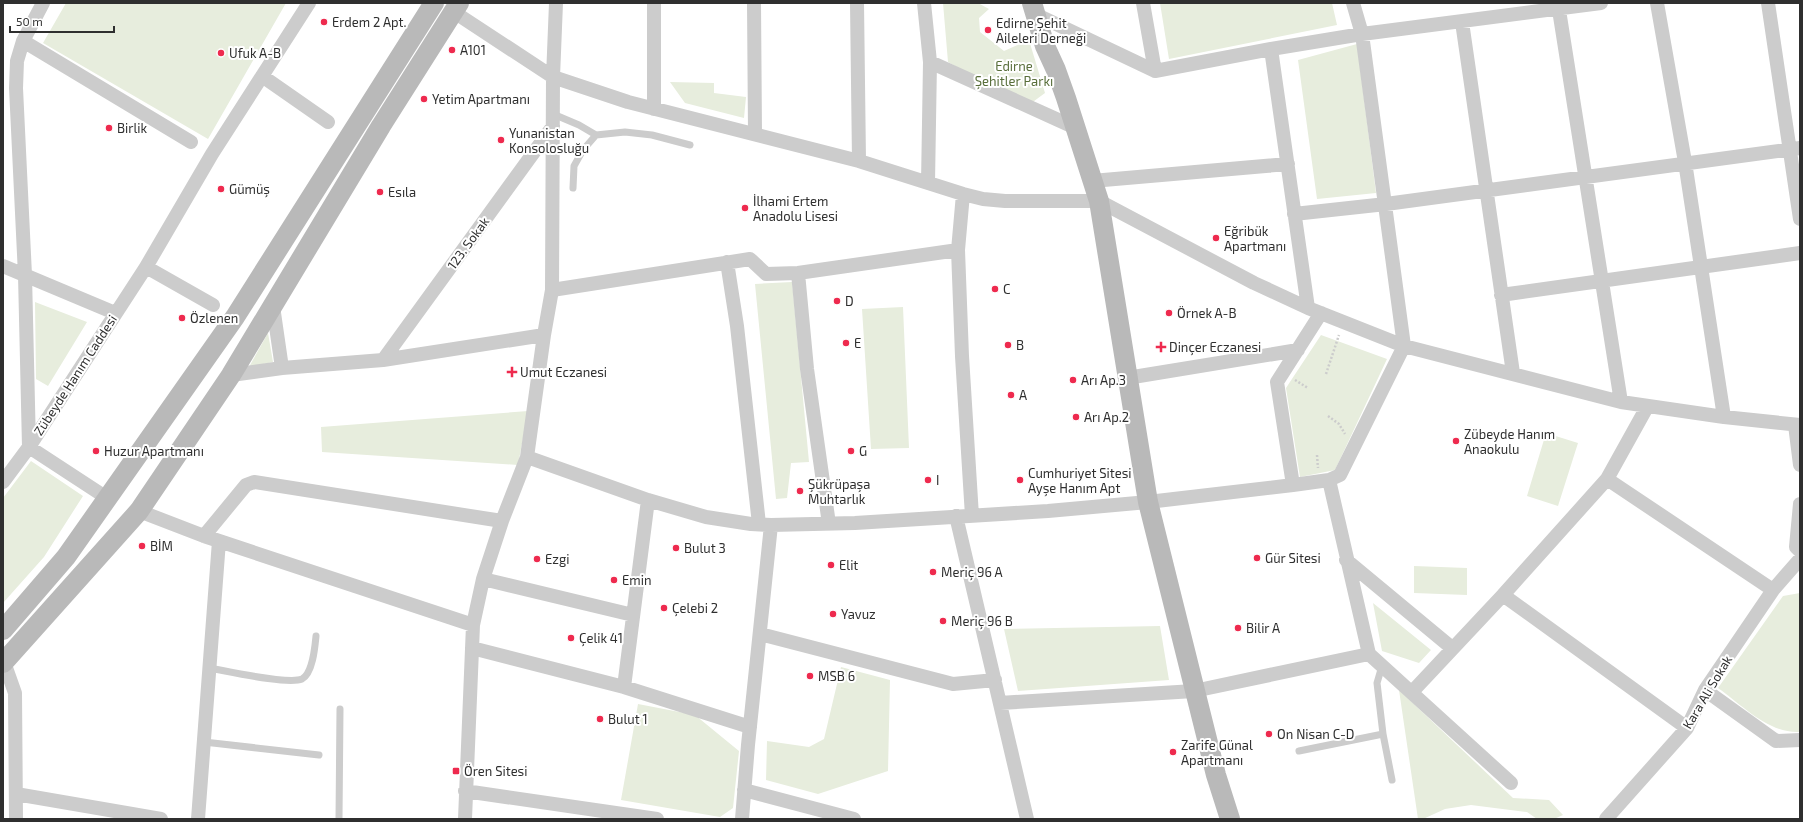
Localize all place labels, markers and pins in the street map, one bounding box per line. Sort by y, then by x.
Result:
place label: Erdem 2 Apt. [332,14,407,30]
place label: Edirne Şehit Aileleri Derneği [996,15,1086,46]
marker: Erdem 2 Apt. [319,17,329,27]
marker: Edirne Şehit Aileleri Derneği [983,25,993,35]
place label: A101 [460,42,486,58]
place label: Ufuk A-B [229,45,281,61]
marker: A101 [447,45,457,55]
marker: Ufuk A-B [216,48,226,58]
place label: Yetim Apartmanı [432,91,530,107]
marker: Yetim Apartmanı [419,94,429,104]
place label: Birlik [117,120,148,136]
marker: Birlik [104,123,114,133]
place label: Yunanistan Konsolosluğu [509,125,589,156]
marker: Yunanistan Konsolosluğu [496,135,506,145]
place label: Gümüş [229,181,270,198]
marker: Gümüş [216,184,226,194]
place label: Esıla [388,184,416,200]
marker: Esıla [375,187,385,197]
place label: İlhami Ertem Anadolu Lisesi [753,193,838,224]
marker: İlhami Ertem Anadolu Lisesi [740,203,750,213]
place label: Eğribük Apartmanı [1224,223,1286,254]
marker: Eğribük Apartmanı [1211,233,1221,243]
place label: C [1003,281,1010,297]
marker: C [990,284,1000,294]
place label: D [845,293,854,309]
marker: D [832,296,842,306]
place label: Örnek A-B [1177,305,1237,321]
marker: Örnek A-B [1164,308,1174,318]
place label: Özlenen [190,310,238,326]
marker: Özlenen [177,313,187,323]
place label: E [854,335,861,351]
place label: B [1016,337,1024,353]
marker: E [841,338,851,348]
place label: Dinçer Eczanesi [1169,339,1261,356]
marker: B [1003,340,1013,350]
marker: Dinçer Eczanesi [1156,342,1166,352]
place label: Umut Eczanesi [520,364,607,380]
marker: Umut Eczanesi [507,367,517,377]
place label: Arı Ap.3 [1081,372,1126,388]
marker: Arı Ap.3 [1068,375,1078,385]
place label: A [1019,387,1027,403]
marker: A [1006,390,1016,400]
place label: Arı Ap.2 [1084,409,1129,425]
marker: Arı Ap.2 [1071,412,1081,422]
place label: Zübeyde Hanım Anaokulu [1464,426,1555,457]
marker: Zübeyde Hanım Anaokulu [1451,436,1461,446]
place label: Huzur Apartmanı [104,443,204,459]
place label: G [859,443,867,459]
marker: Huzur Apartmanı [91,446,101,456]
marker: G [846,446,856,456]
place label: Cumhuriyet Sitesi Ayşe Hanım Apt [1028,465,1132,497]
place label: I [936,472,939,488]
marker: I [923,475,933,485]
marker: Cumhuriyet Sitesi Ayşe Hanım Apt [1015,475,1025,485]
place label: Şükrüpaşa Muhtarlık [808,476,870,507]
marker: Şükrüpaşa Muhtarlık [795,486,805,496]
place label: BİM [150,538,173,554]
place label: Bulut 3 [684,540,726,556]
marker: BİM [137,541,147,551]
marker: Bulut 3 [671,543,681,553]
place label: Gür Sitesi [1265,550,1321,566]
place label: Ezgi [545,551,569,567]
marker: Gür Sitesi [1252,553,1262,563]
marker: Ezgi [532,554,542,564]
place label: Elit [839,557,858,573]
marker: Elit [826,560,836,570]
place label: Meriç 96 A [941,564,1003,581]
marker: Meriç 96 A [928,567,938,577]
place label: Emin [622,572,651,588]
marker: Emin [609,575,619,585]
place label: Çelebi 2 [672,600,718,617]
marker: Çelebi 2 [659,603,669,613]
place label: Yavuz [841,606,876,622]
marker: Yavuz [828,609,838,619]
place label: Meriç 96 B [951,613,1013,630]
marker: Meriç 96 B [938,616,948,626]
place label: Bilir A [1246,620,1280,636]
marker: Bilir A [1233,623,1243,633]
place label: Çelik 41 [579,630,623,647]
marker: Çelik 41 [566,633,576,643]
place label: MSB 6 [818,668,855,684]
marker: MSB 6 [805,671,815,681]
place label: Bulut 1 [608,711,648,727]
marker: Bulut 1 [595,714,605,724]
place label: On Nisan C-D [1277,726,1354,742]
marker: On Nisan C-D [1264,729,1274,739]
place label: Zarife Günal Apartmanı [1181,737,1253,768]
marker: Zarife Günal Apartmanı [1168,747,1178,757]
place label: Ören Sitesi [464,763,527,779]
marker: Ören Sitesi [451,766,461,776]

